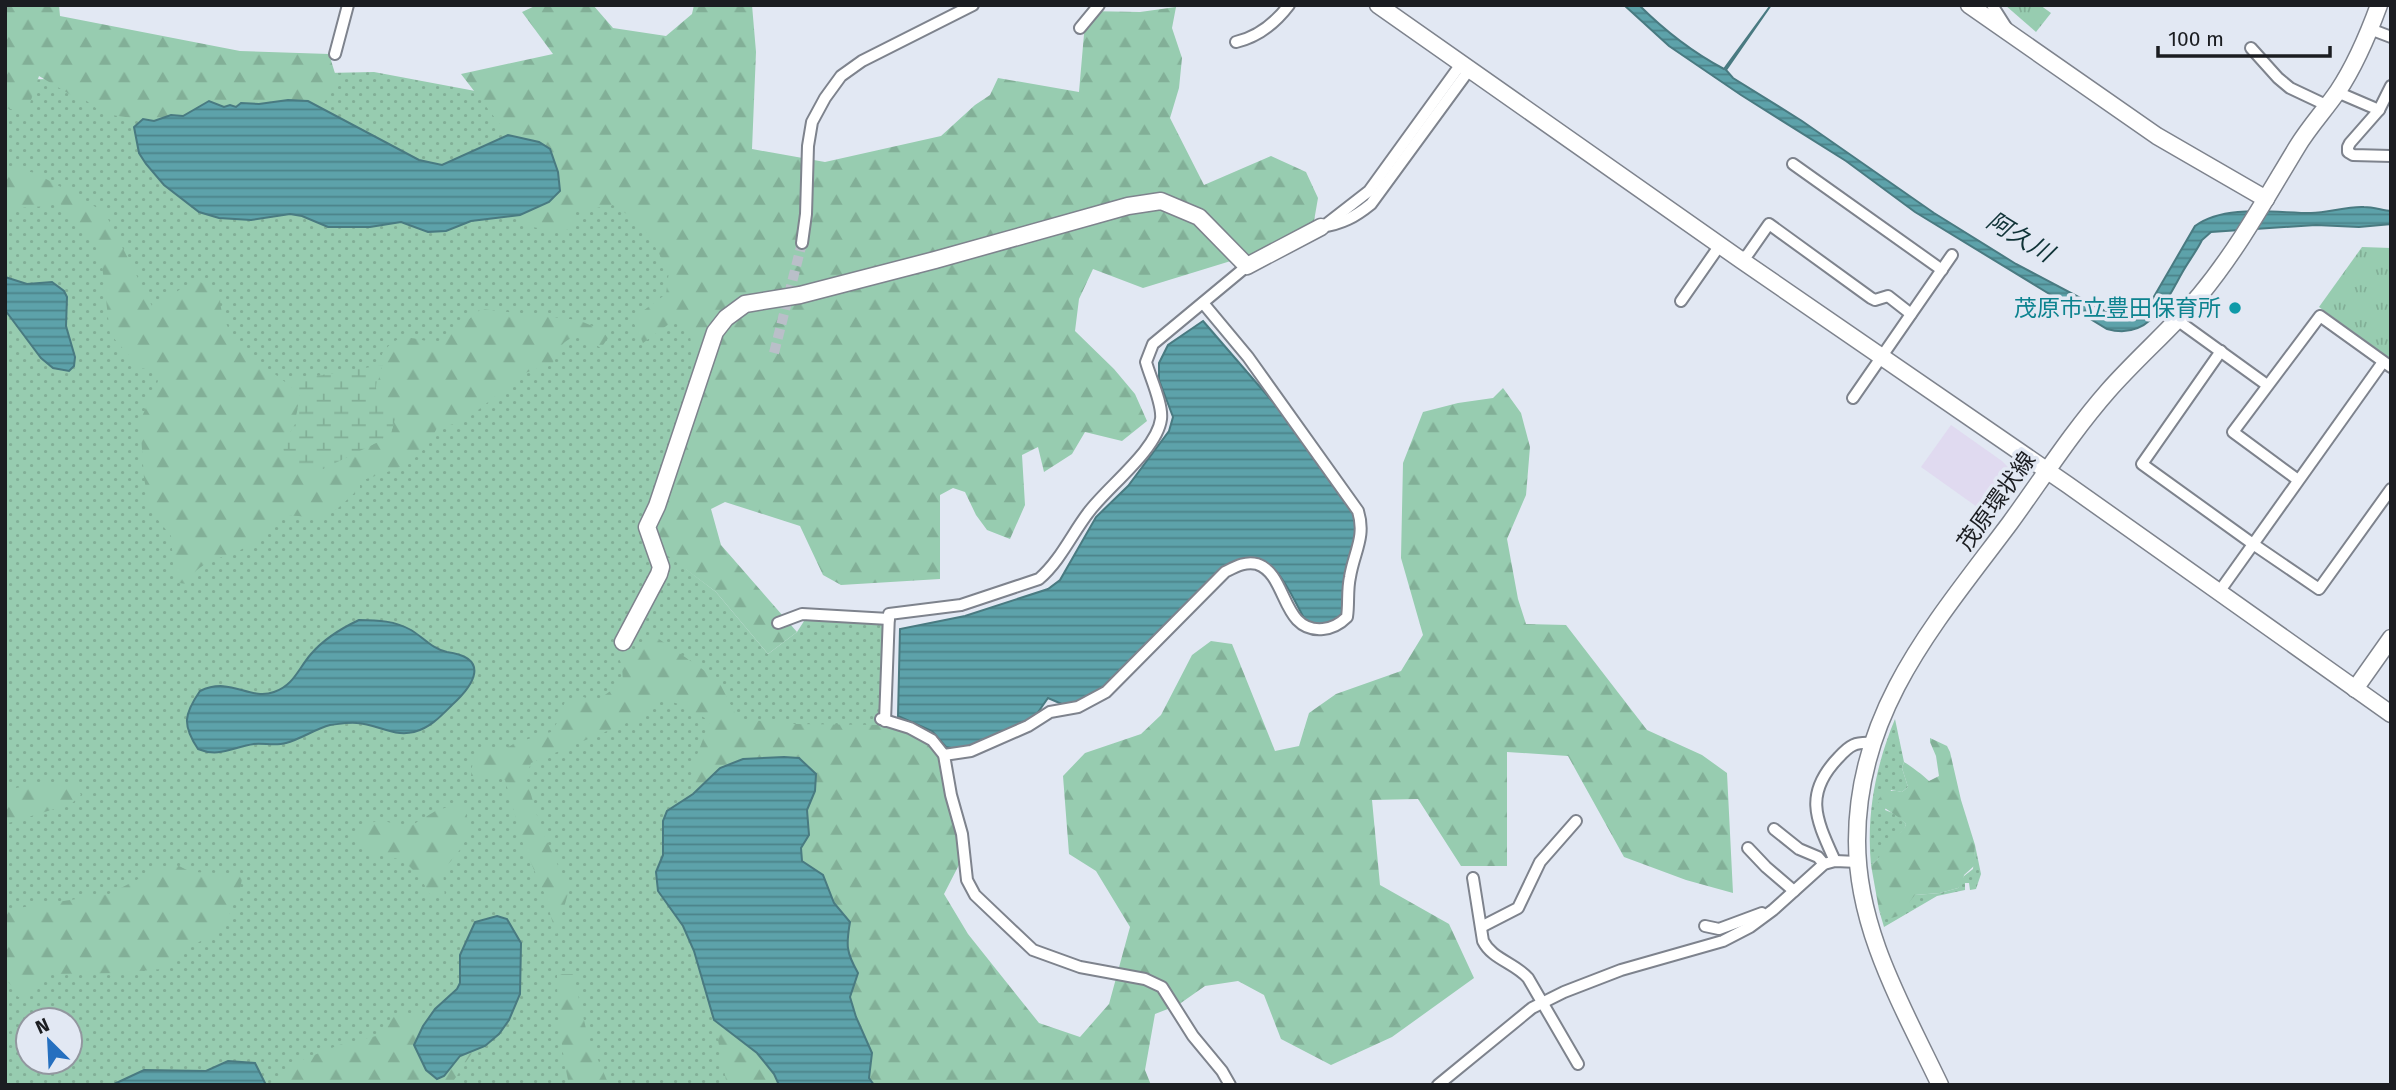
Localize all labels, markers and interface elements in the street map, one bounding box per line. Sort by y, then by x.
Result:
scale bar [2158,14,2330,58]
text: 100 m [2168,26,2224,52]
water label: 阿久川 [1982,206,2061,269]
place label: 茂原市立豊田保育所 [2014,294,2221,322]
marker: 茂原市立豊田保育所 [2227,300,2243,316]
street label: 茂原環状線 [1951,446,2041,556]
north arrow [14,1006,84,1076]
text: N [32,1013,53,1039]

